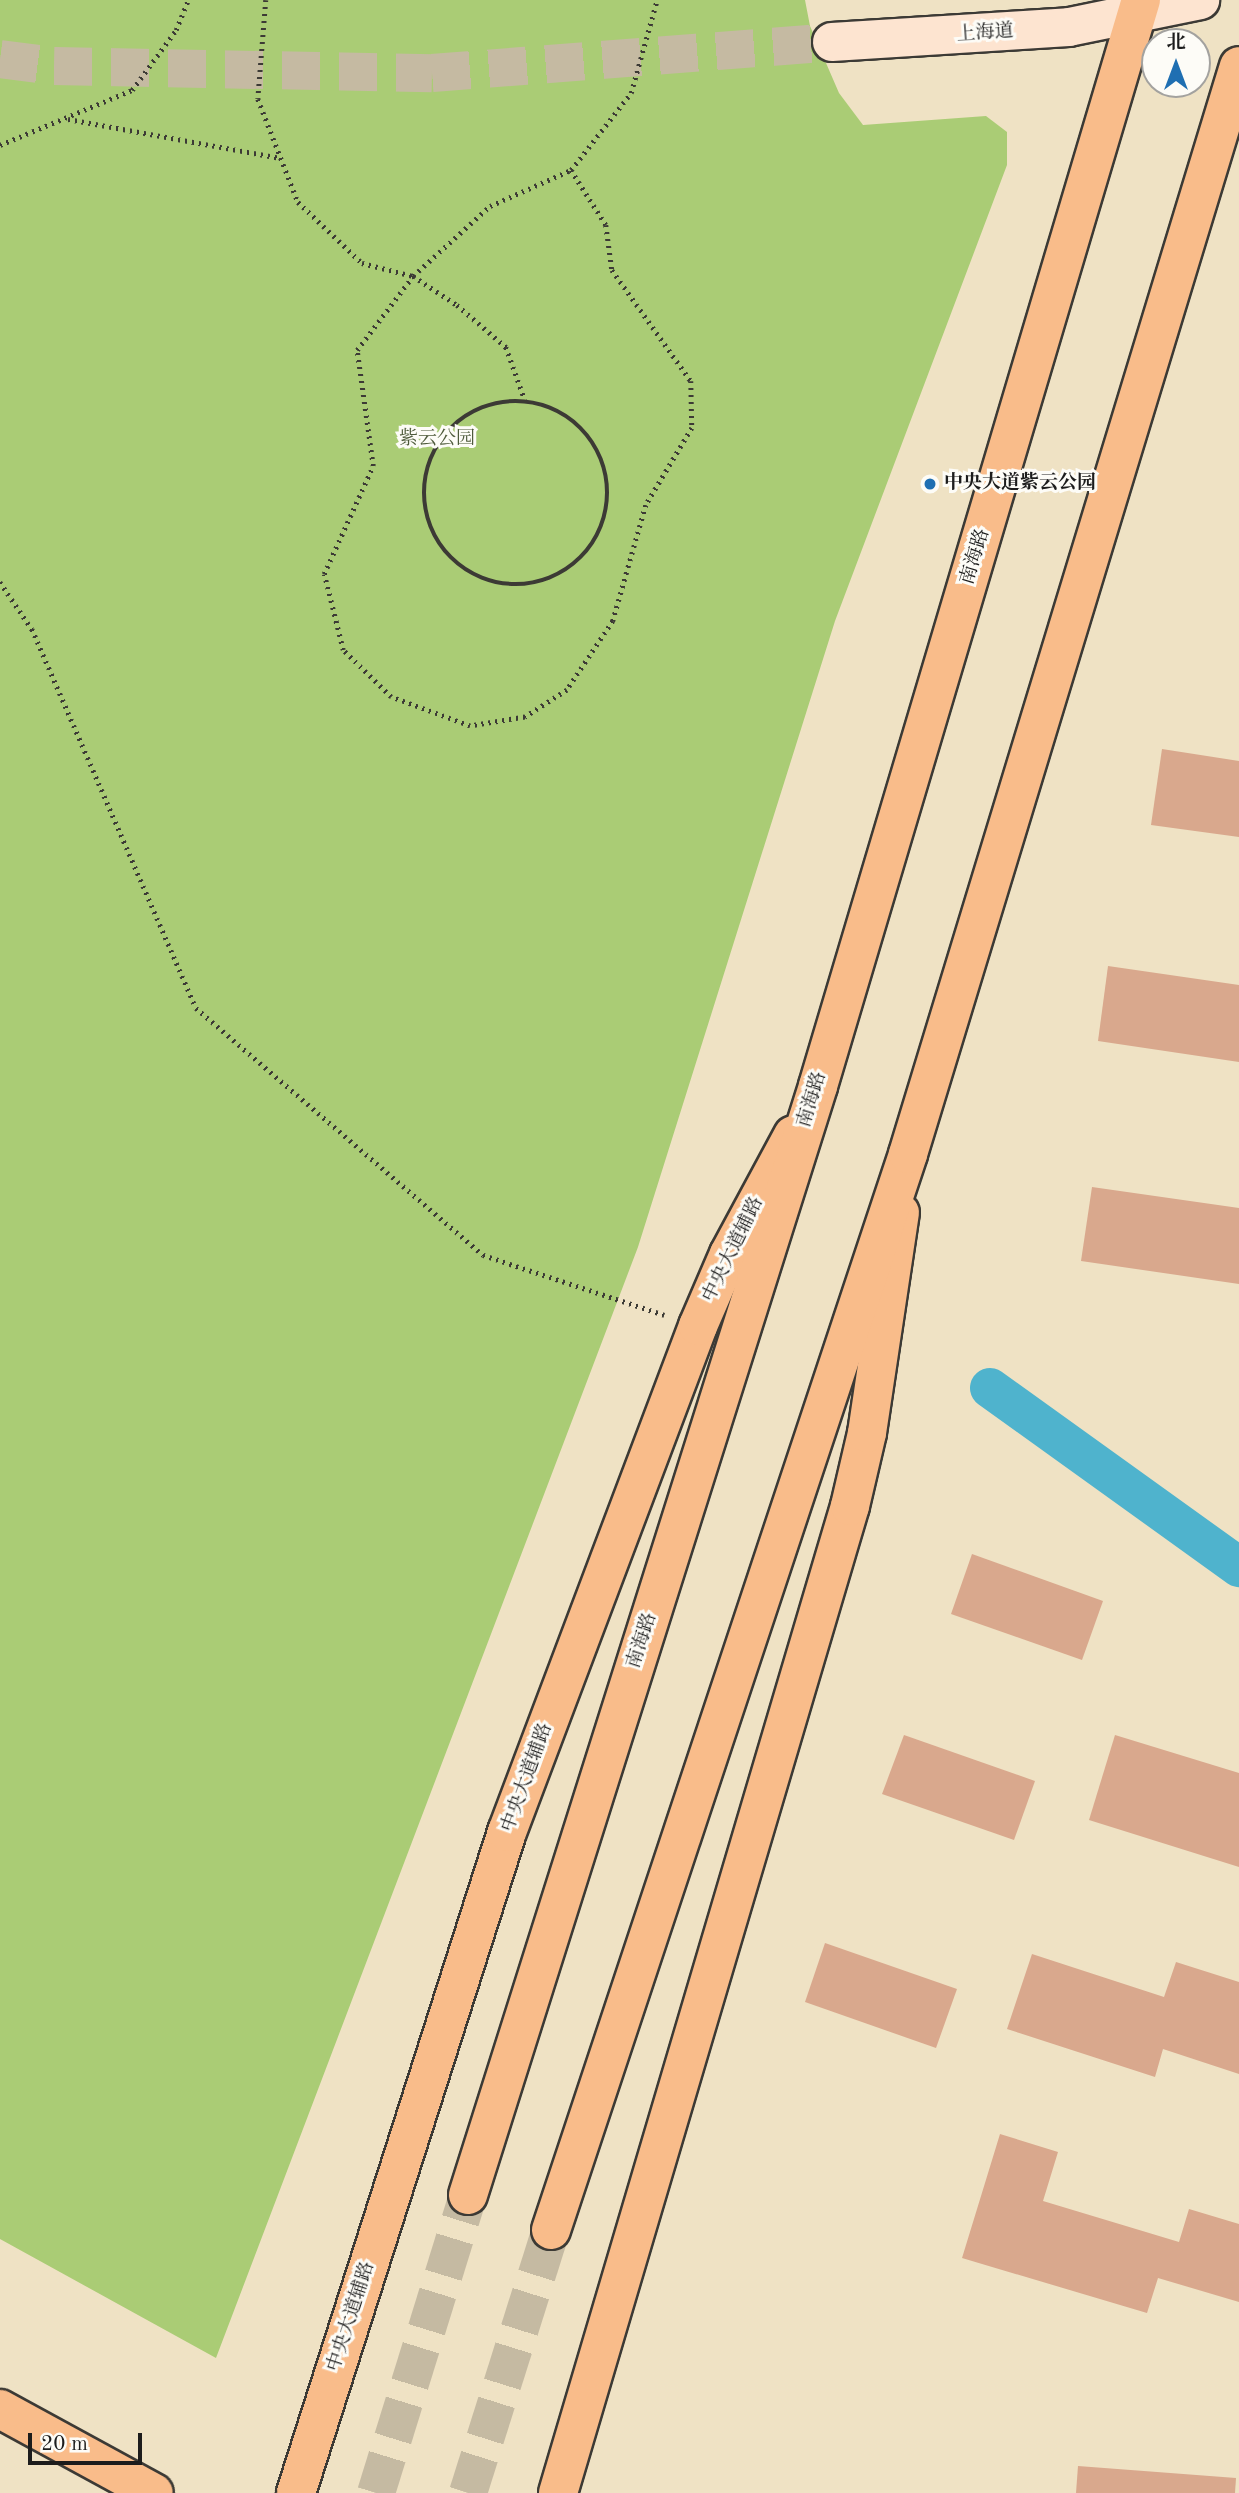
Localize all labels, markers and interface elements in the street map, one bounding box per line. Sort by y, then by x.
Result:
street label: 上海道 [956,21,1014,47]
north arrow [1141,28,1211,98]
text: 北 [1166,34,1186,53]
park label: 紫云公园 [399,429,475,451]
place label: 中央大道紫云公园 [944,473,1096,495]
marker: 中央大道紫云公园 [922,476,938,492]
street label: 南海路 [957,526,995,588]
street label: 南海路 [794,1069,832,1131]
street label: 中央大道辅路 [699,1194,769,1306]
street label: 南海路 [623,1610,663,1672]
street label: 中央大道辅路 [498,1721,558,1835]
street label: 中央大道辅路 [324,2259,380,2375]
scale bar [32,2420,145,2464]
text: 20 m [41,2434,88,2455]

